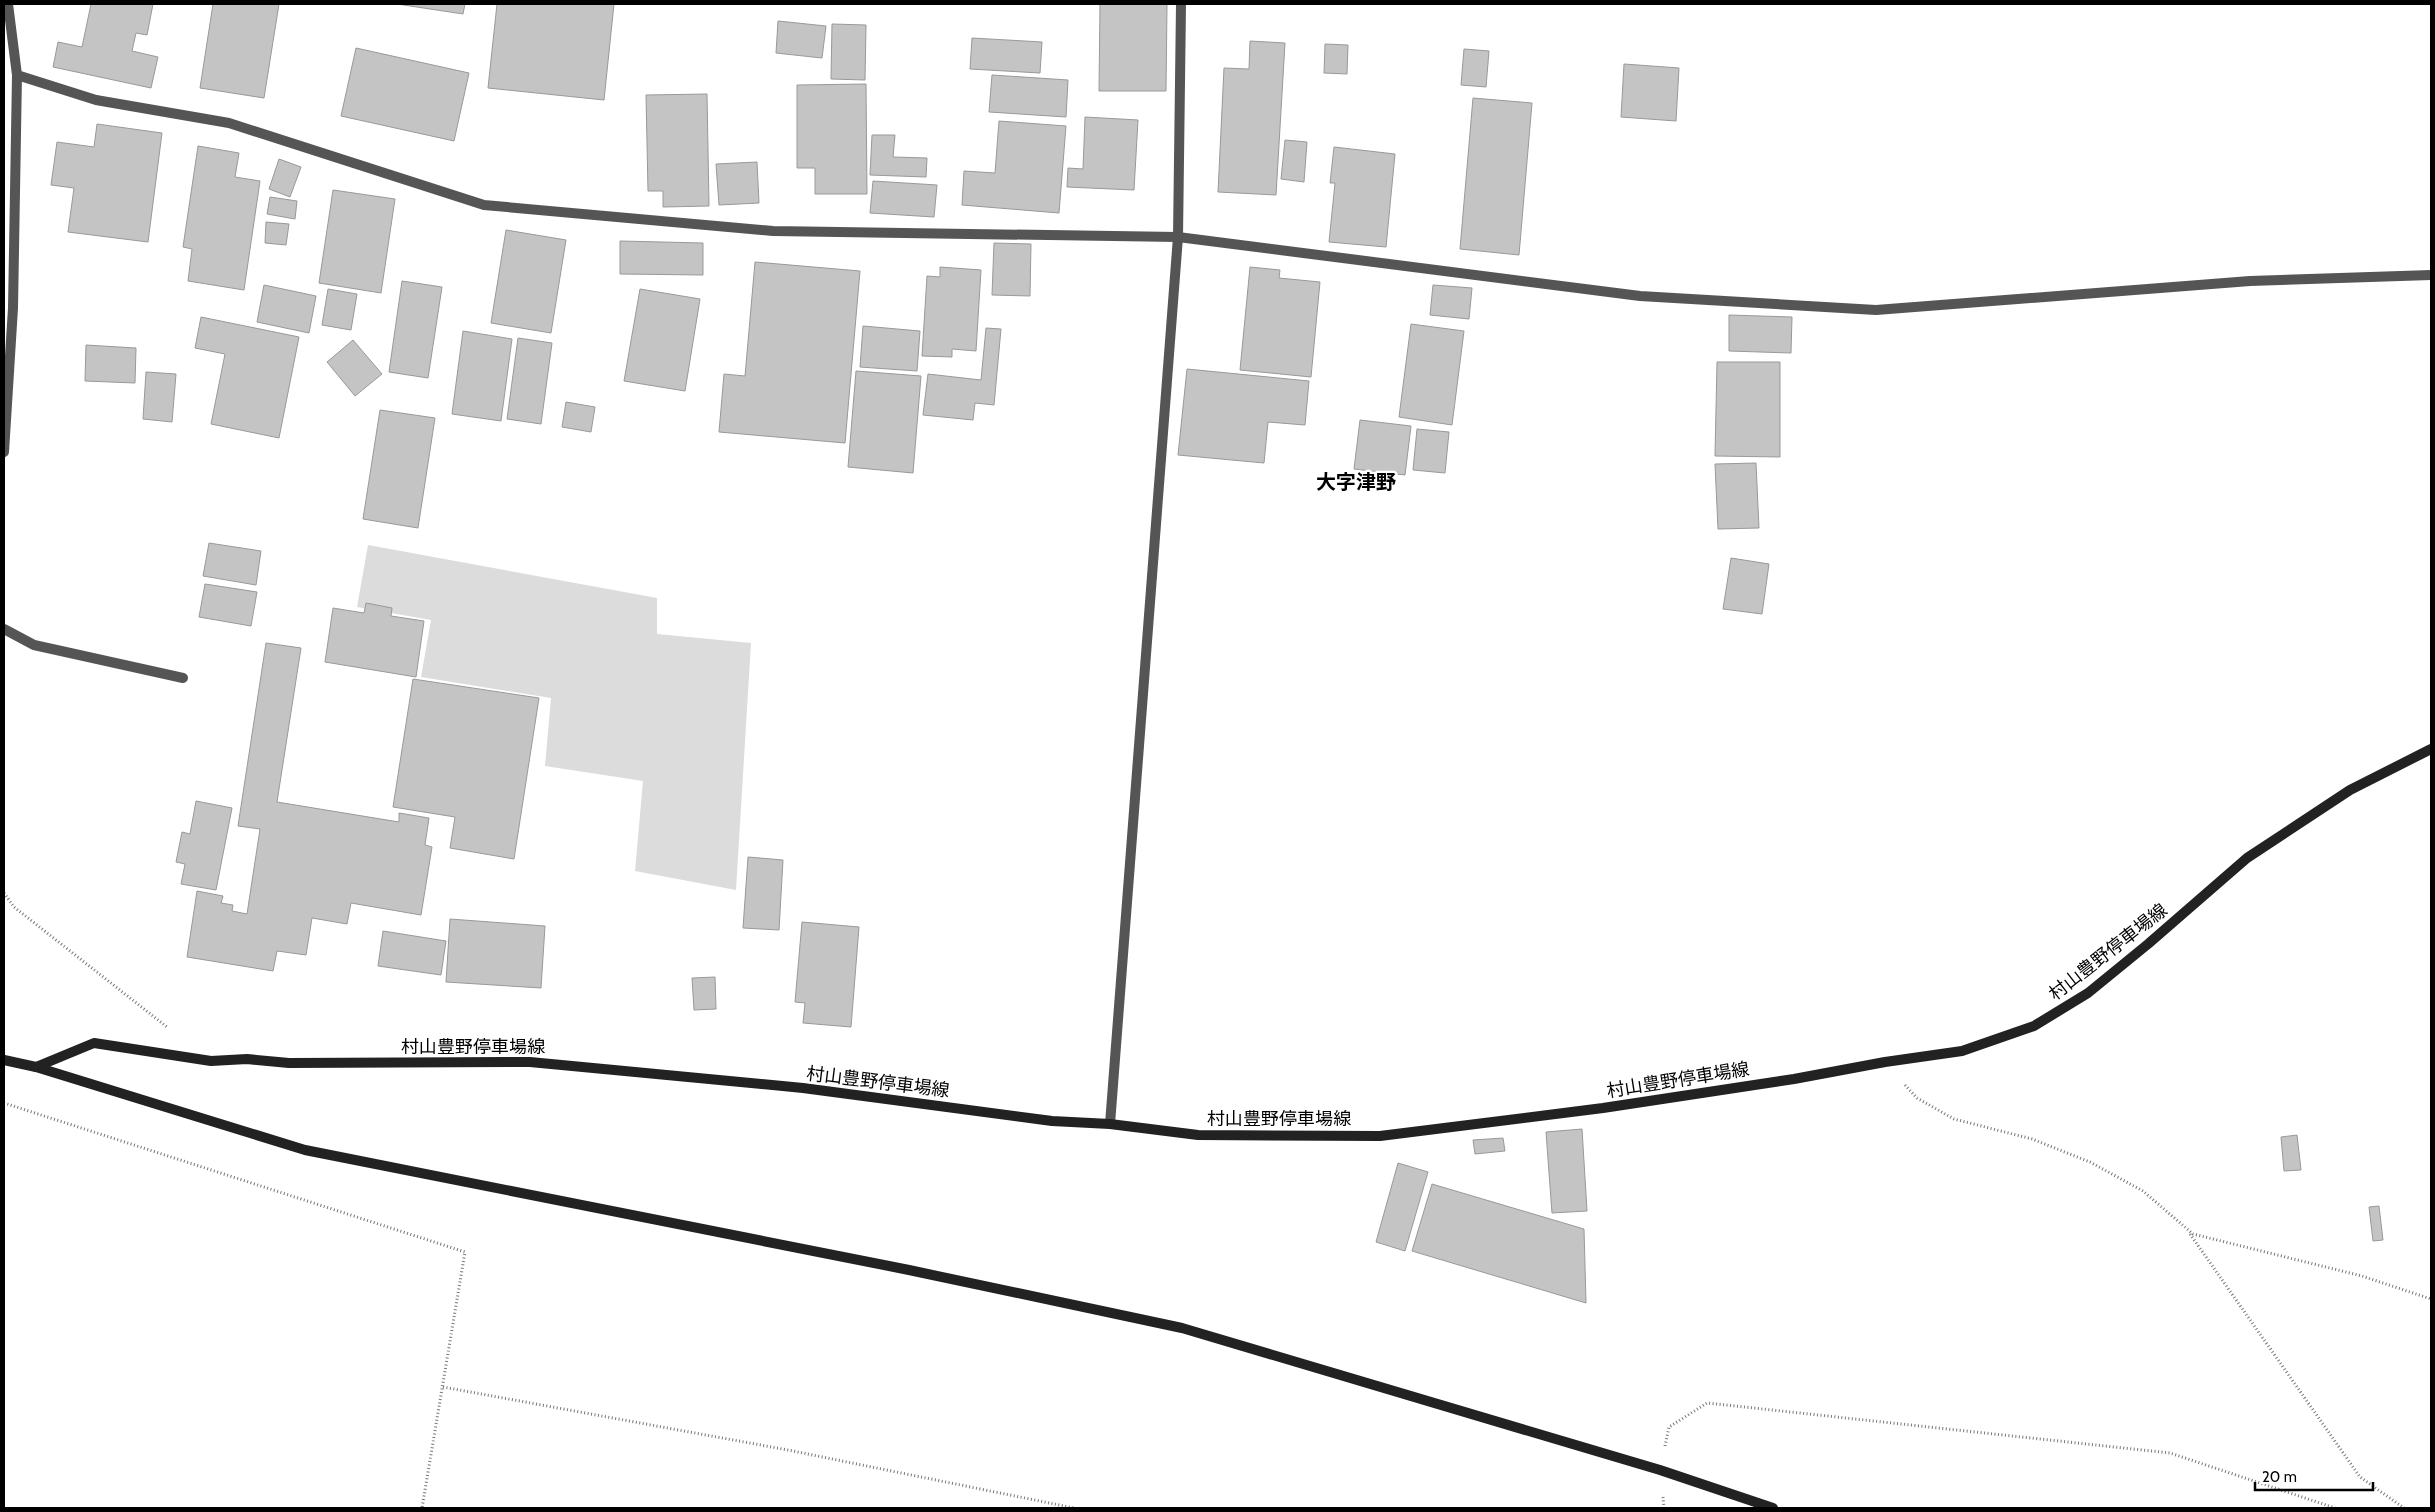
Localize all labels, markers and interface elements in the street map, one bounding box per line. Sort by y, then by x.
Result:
district label: 大字津野 [1316,470,1396,494]
street label: 村山豊野停車場線 [2044,899,2172,1005]
street label: 村山豊野停車場線 [401,1036,545,1058]
street label: 村山豊野停車場線 [1605,1058,1751,1102]
street label: 村山豊野停車場線 [805,1062,951,1102]
street label: 村山豊野停車場線 [1207,1108,1351,1130]
scale bar [2255,1460,2372,1492]
text: 20 m [2262,1468,2297,1486]

